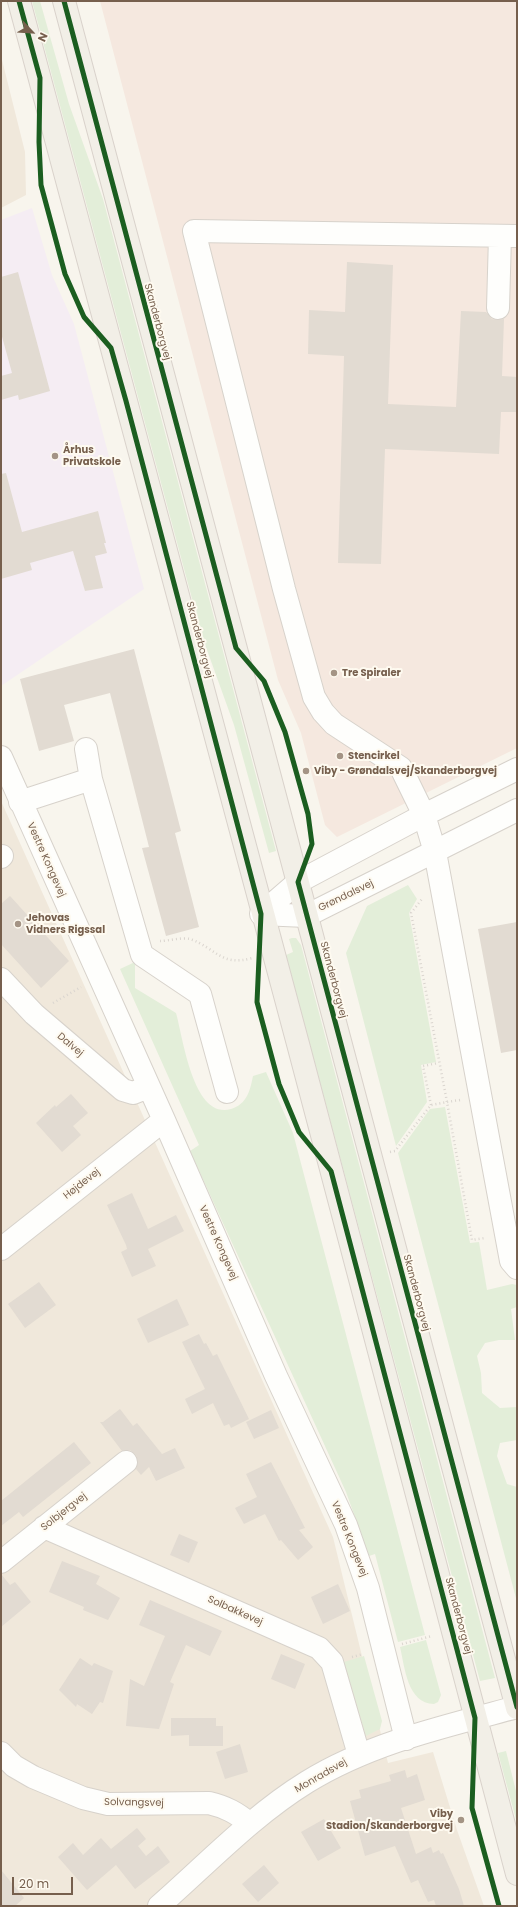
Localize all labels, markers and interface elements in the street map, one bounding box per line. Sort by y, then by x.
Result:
north arrow [12,12,52,52]
text: N [34,30,52,44]
street label: Skanderborgvej [141,282,173,362]
place label: Århus Privatskole [63,444,121,468]
marker: Århus Privatskole [50,451,60,461]
street label: Skanderborgvej [183,600,215,680]
place label: Tre Spiraler [342,667,401,679]
marker: Tre Spiraler [329,668,339,678]
place label: Stencirkel [348,750,400,762]
marker: Stencirkel [335,751,345,761]
place label: Viby - Grøndalsvej/Skanderborgvej [314,765,497,777]
marker: Viby - Grøndalsvej/Skanderborgvej [301,766,311,776]
street label: Vestre Kongevej [24,821,68,899]
street label: Grøndalsvej [316,877,376,915]
place label: Jehovas Vidners Rigssal [26,912,105,936]
marker: Jehovas Vidners Rigssal [13,919,23,929]
street label: Skanderborgvej [317,940,349,1020]
street label: Dalvej [54,1031,86,1059]
street label: Højdevej [61,1166,103,1202]
street label: Vestre Kongevej [196,1204,240,1282]
street label: Skanderborgvej [400,1253,432,1333]
street label: Solbjergvej [39,1490,89,1534]
street label: Vestre Kongevej [328,1499,370,1579]
street label: Skanderborgvej [442,1576,474,1656]
street label: Solbakkevej [206,1594,264,1628]
street label: Monradsvej [293,1756,349,1796]
street label: Solvangsvej [104,1796,164,1810]
place label: Viby Stadion/Skanderborgvej [326,1808,453,1832]
marker: Viby Stadion/Skanderborgvej [456,1815,466,1825]
scale bar [14,1869,75,1895]
text: 20 m [19,1875,49,1892]

